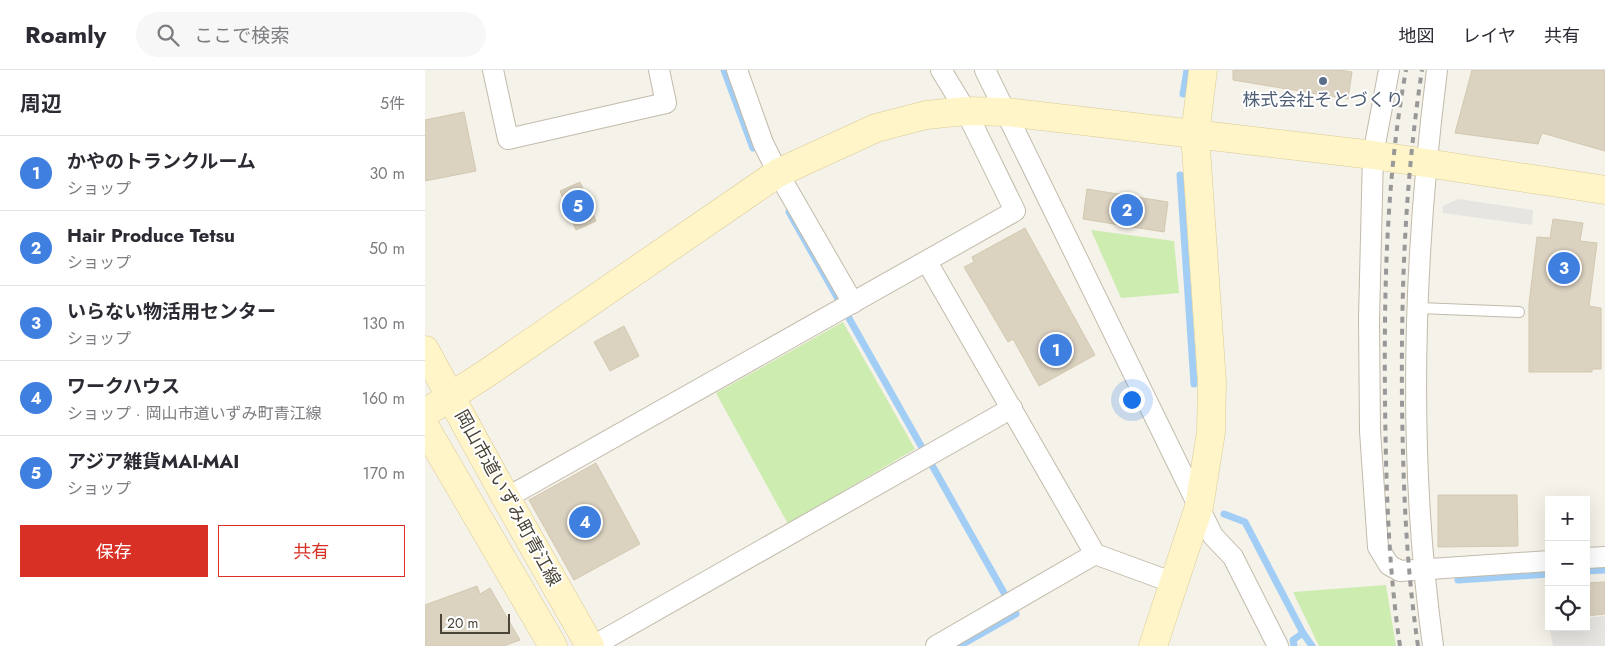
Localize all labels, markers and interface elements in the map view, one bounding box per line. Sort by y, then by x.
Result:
search box [136,12,486,57]
text: Roamly [25,17,106,52]
icon: search [154,21,182,49]
text: ここで検索 [194,22,289,49]
text: 地図 [1399,23,1435,49]
text: レイヤ [1463,23,1516,49]
text: 共有 [1544,23,1580,49]
marker: 株式会社そとづくり [1317,75,1329,87]
place label: 株式会社そとづくり [1242,87,1404,113]
text: 周辺 [20,89,62,119]
text: 5件 [380,92,405,115]
text: かやのトランクルーム [67,148,256,175]
text: 1 [32,162,40,185]
text: 30 m [369,162,405,185]
text: ショップ [67,177,131,200]
pin: 5 [562,187,594,225]
pin: 2 [1111,191,1143,229]
text: Hair Produce Tetsu [67,222,235,249]
text: 2 [31,237,41,260]
text: 50 m [369,237,405,260]
pin: 3 [1548,249,1580,287]
text: ショップ [67,251,131,274]
text: いらない物活用センター [67,298,276,325]
text: 3 [31,312,41,335]
text: 130 m [362,312,405,335]
text: ショップ [67,327,131,350]
pin: 1 [1040,331,1072,369]
text: ワークハウス [67,373,180,400]
text: 4 [30,387,42,410]
text: 160 m [362,387,405,410]
your location [1119,387,1145,413]
text: ショップ · 岡山市道いずみ町青江線 [67,402,321,425]
street label: 岡山市道いずみ町青江線 [449,405,567,591]
text: アジア雑貨MAI-MAI [67,448,239,475]
text: 5 [31,462,41,485]
text: 170 m [363,462,405,485]
text: ショップ [67,477,131,500]
map controls [1545,496,1590,631]
button: + [1545,496,1590,541]
pin: 4 [569,503,601,541]
button: 保存 [20,525,208,577]
button: 共有 [218,525,405,577]
button: − [1545,541,1590,586]
button: locate [1545,586,1590,631]
scale bar [440,611,510,634]
text: 20 m [447,613,479,633]

